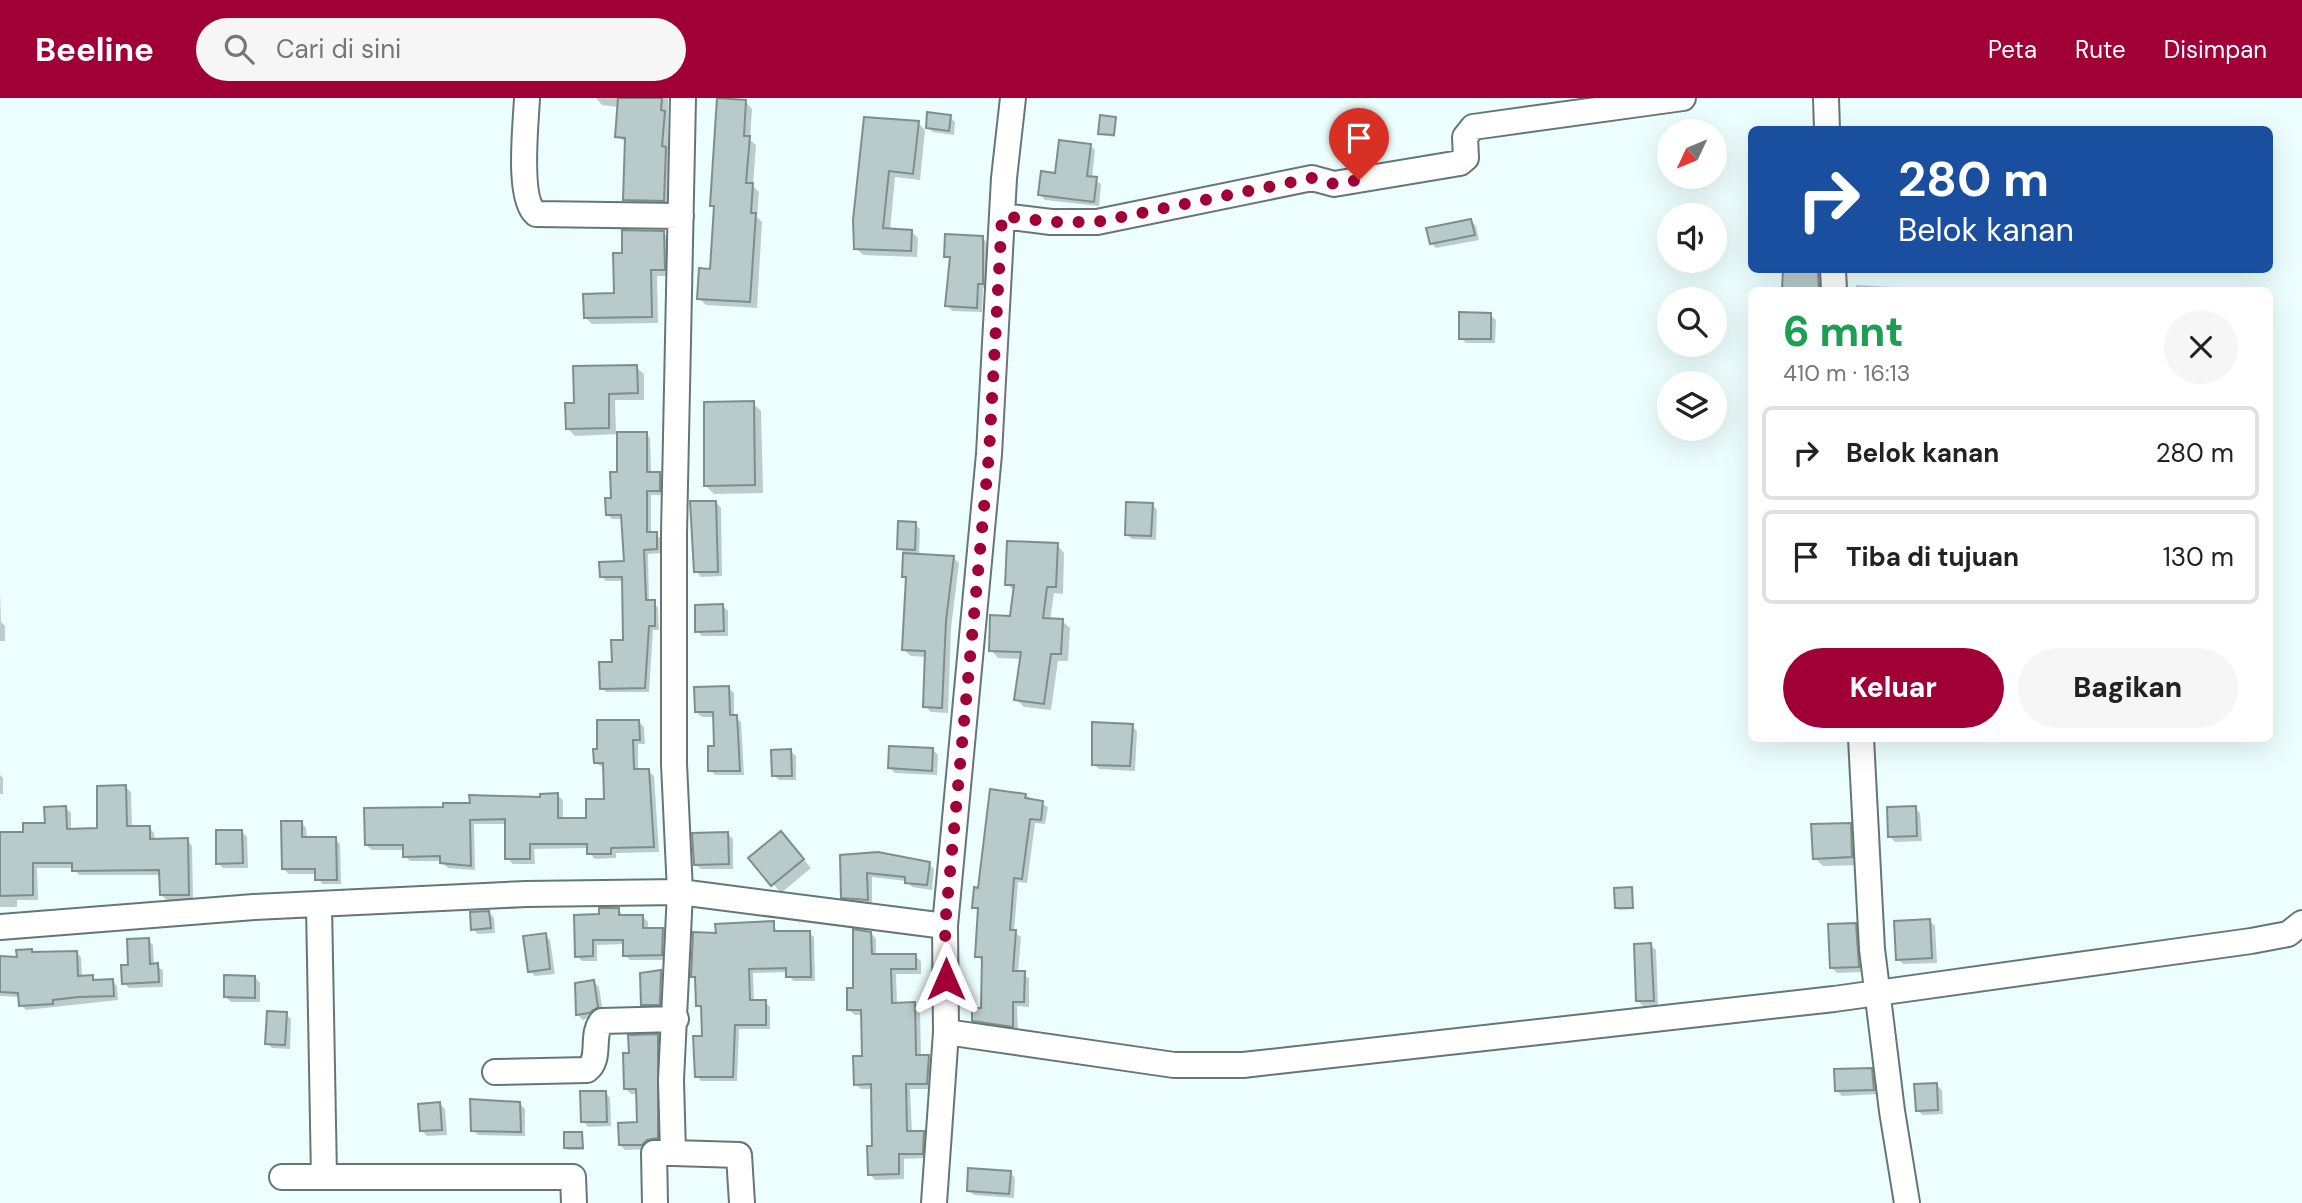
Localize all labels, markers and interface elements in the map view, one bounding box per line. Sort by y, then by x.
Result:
search box [196,18,686,81]
text: Beeline [35,28,154,71]
icon: search [220,30,258,68]
text: Cari di sini [276,32,401,66]
text: Peta [1988,34,2037,65]
text: Rute [2075,34,2126,65]
text: Disimpan [2164,34,2267,65]
pin [1329,108,1389,180]
icon: arrive [1340,119,1378,157]
north arrow [1657,119,1727,189]
map controls [1657,119,1727,441]
text: 280 m [1898,147,2049,211]
icon: right [1783,154,1874,245]
button: sound [1657,203,1727,273]
text: Belok kanan [1898,209,2074,251]
button: search [1657,287,1727,357]
text: 6 mnt [1783,304,1904,359]
button: close [2164,310,2238,384]
text: 410 m · 16:13 [1783,358,1910,388]
button: layers [1657,371,1727,441]
icon: right [1787,434,1825,472]
text: Belok kanan [1846,436,1999,470]
text: 280 m [2156,436,2234,470]
icon: arrive [1787,538,1825,576]
text: Tiba di tujuan [1846,540,2019,574]
text: 130 m [2163,540,2234,574]
button: Keluar [1783,648,2004,728]
button: Bagikan [2018,648,2238,728]
position arrow [909,942,983,1016]

